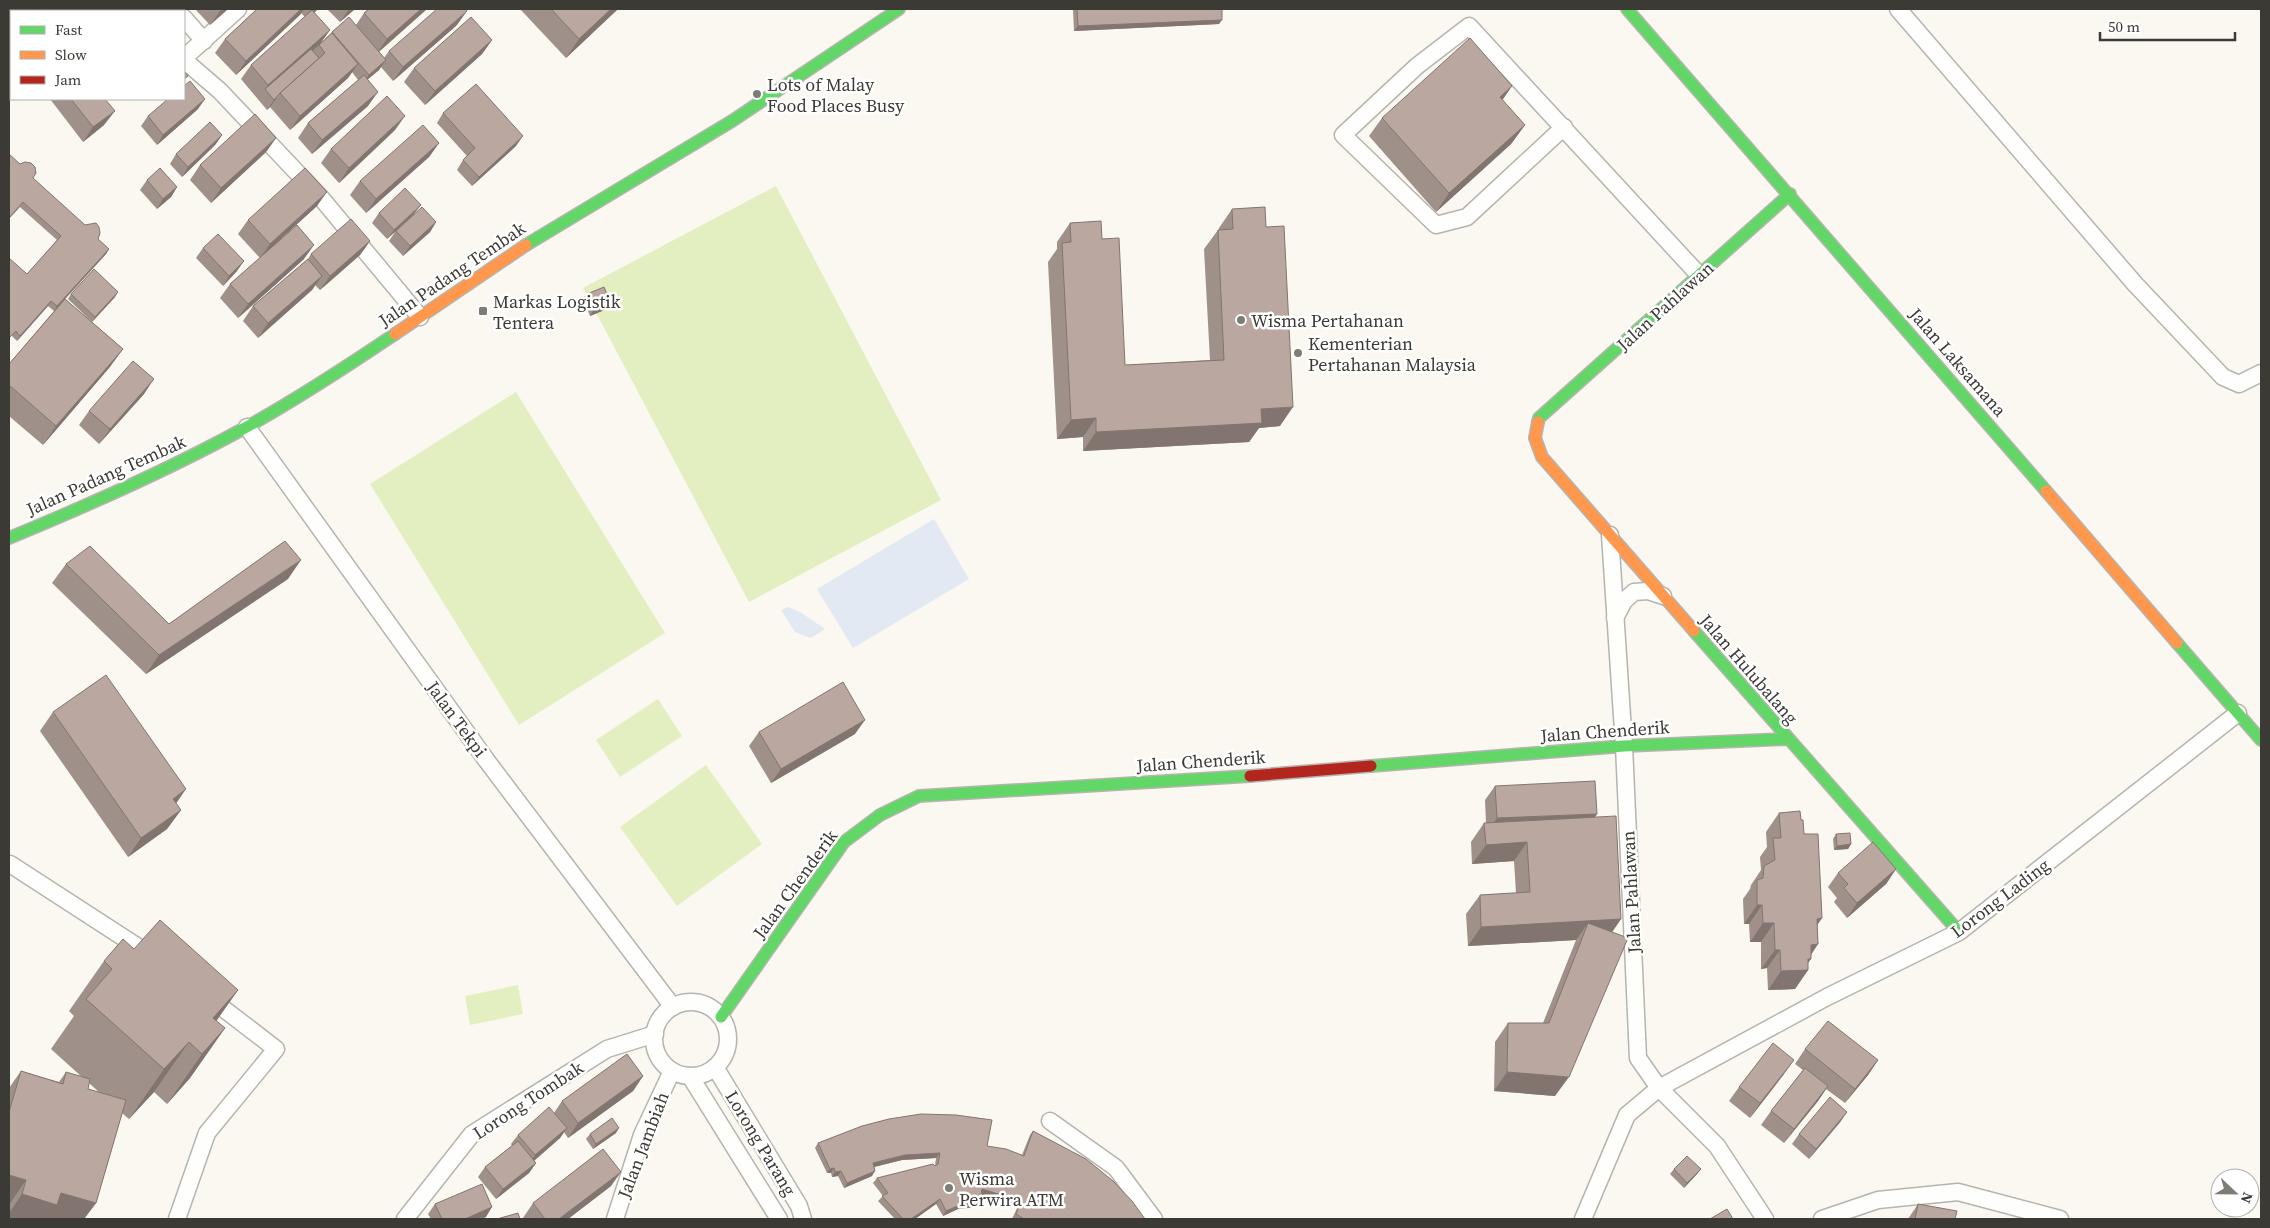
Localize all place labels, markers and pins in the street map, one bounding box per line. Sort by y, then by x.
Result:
place label: Lots of Malay Food Places Busy [767,72,905,118]
marker: Lots of Malay Food Places Busy [751,88,763,100]
place label: Markas Logistik Tentera [493,289,621,335]
marker: Markas Logistik Tentera [477,305,489,317]
place label: Wisma Pertahanan [1251,308,1404,333]
marker: Wisma Pertahanan [1235,314,1247,326]
place label: Kementerian Pertahanan Malaysia [1308,331,1477,377]
marker: Kementerian Pertahanan Malaysia [1292,347,1304,359]
place label: Wisma Perwira ATM [959,1166,1064,1212]
marker: Wisma Perwira ATM [943,1182,955,1194]

